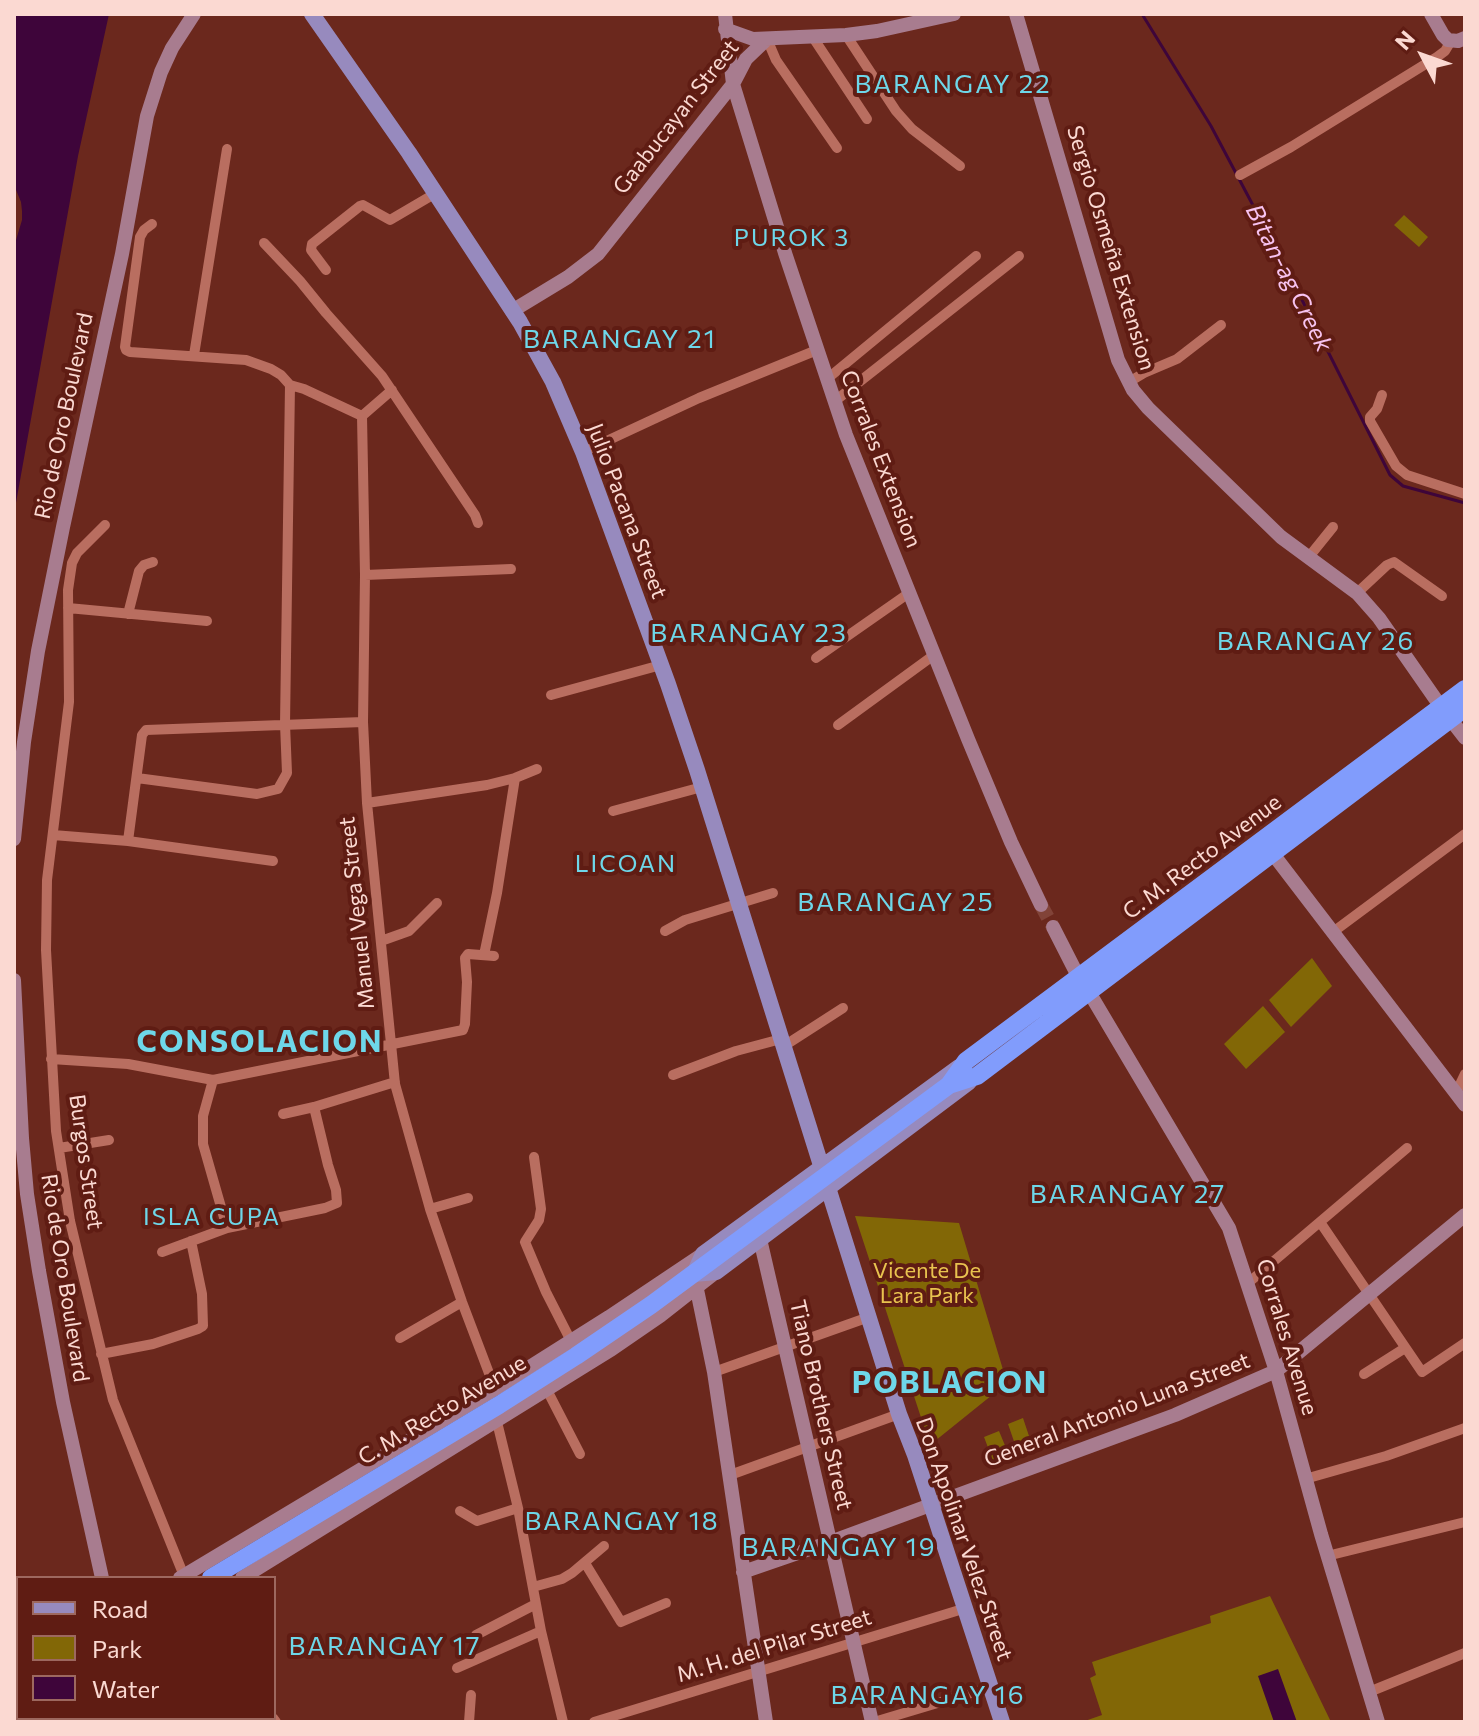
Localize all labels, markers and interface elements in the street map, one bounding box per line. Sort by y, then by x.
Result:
north arrow [1383,16,1463,96]
text: N [1389,25,1420,55]
street label: Gaabucayan Street [608,35,744,199]
district label: BARANGAY 22 [854,68,1052,100]
street label: Sergio Osmeña Extension [1061,122,1161,374]
water label: Bitan-ag Creek [1239,199,1339,357]
district label: PUROK 3 [734,224,850,252]
street label: Rio de Oro Boulevard [29,310,99,522]
district label: BARANGAY 21 [523,323,717,355]
street label: Corrales Extension [835,367,927,551]
street label: Julio Pacana Street [581,420,673,602]
district label: BARANGAY 23 [650,617,848,649]
district label: BARANGAY 26 [1217,625,1415,657]
street label: C. M. Recto Avenue [1118,789,1286,925]
street label: Manuel Vega Street [334,815,380,1011]
district label: LICOAN [575,850,677,878]
district label: BARANGAY 25 [797,886,995,918]
district label: CONSOLACION [137,1024,383,1060]
street label: Burgos Street [63,1093,109,1231]
street label: Rio de Oro Boulevard [36,1172,94,1384]
district label: BARANGAY 27 [1030,1178,1226,1210]
district label: ISLA CUPA [143,1203,281,1231]
street label: Corrales Avenue [1251,1256,1323,1418]
park label: Vicente De Lara Park [873,1258,981,1310]
street label: Tiano Brothers Street [784,1297,858,1513]
street label: General Antonio Luna Street [980,1347,1254,1473]
street label: C. M. Recto Avenue [353,1349,531,1471]
district label: POBLACION [852,1365,1048,1401]
street label: Don Apolinar Velez Street [910,1414,1018,1664]
district label: BARANGAY 18 [524,1505,720,1537]
district label: BARANGAY 19 [741,1531,937,1563]
legend [16,1576,276,1720]
text: Road [92,1594,148,1623]
street label: M. H. del Pilar Street [673,1604,875,1688]
district label: BARANGAY 17 [288,1630,482,1662]
text: Park [92,1634,142,1663]
text: Water [92,1674,160,1703]
district label: BARANGAY 16 [830,1679,1026,1711]

